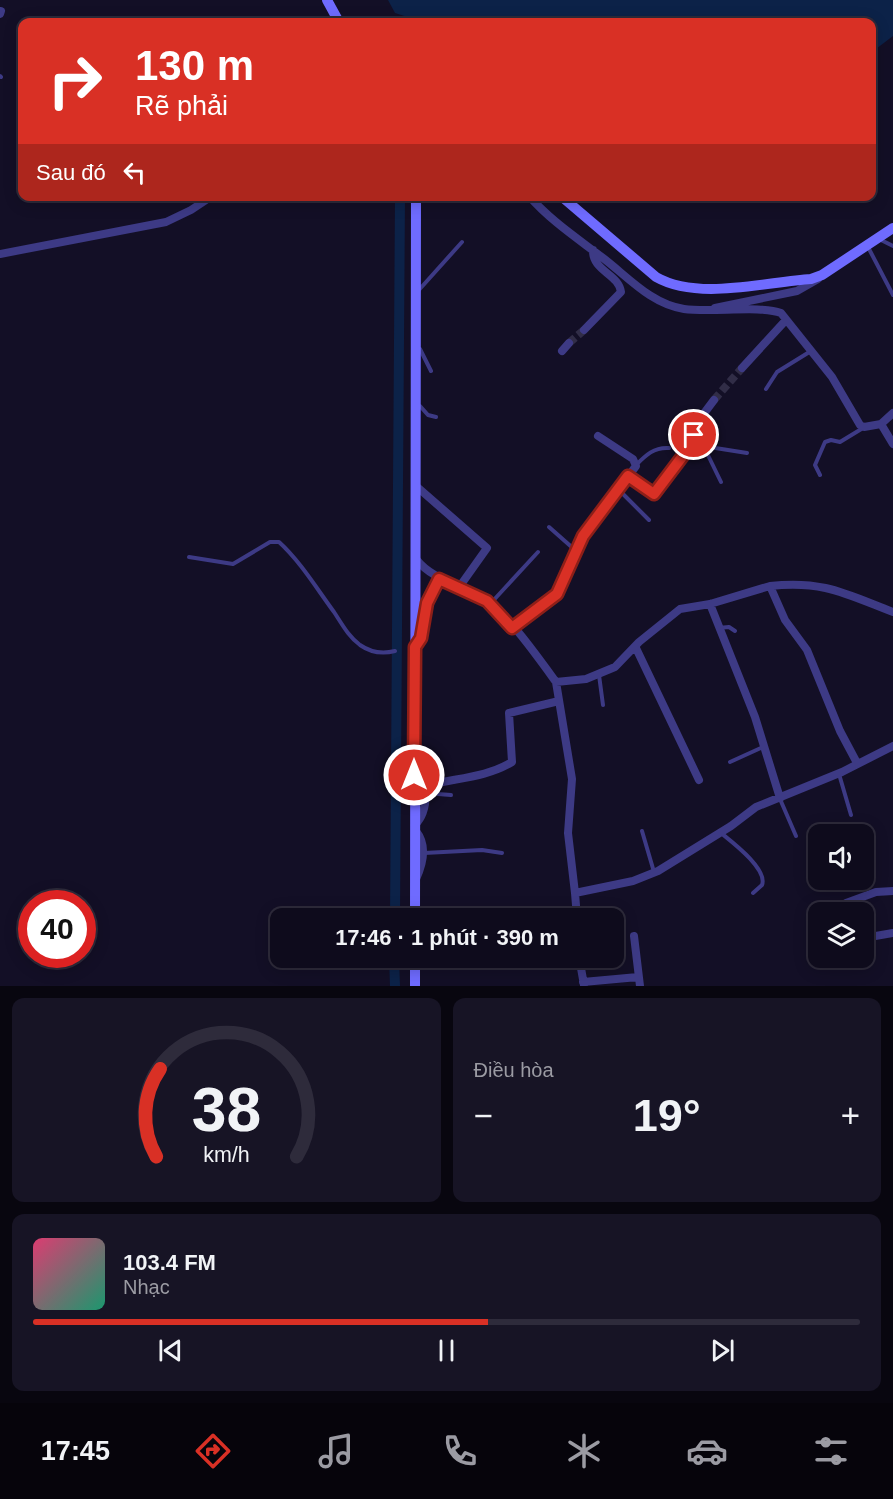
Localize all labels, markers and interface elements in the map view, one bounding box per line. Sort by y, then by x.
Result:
icon: right [36,42,114,120]
text: 130 m [135,42,254,89]
text: Rẽ phải [135,91,228,121]
icon: left [118,156,151,189]
text: Sau đó [36,160,106,185]
pin [668,409,719,460]
icon: arrive [677,418,710,451]
position arrow [382,743,446,807]
map controls [808,824,874,968]
button: sound [808,824,874,890]
speed limit sign: 40 [18,890,96,968]
button: layers [808,902,874,968]
text: 17:46 · 1 phút · 390 m [335,925,559,950]
text: Điều hòa [474,1059,554,1081]
text: 38 [192,1075,261,1144]
text: 19° [633,1090,701,1141]
text: − [474,1097,493,1134]
text: + [841,1097,860,1134]
text: km/h [203,1143,249,1167]
text: 103.4 FM [123,1250,216,1275]
text: Nhạc [123,1276,170,1298]
icon: previous [154,1334,187,1367]
icon: pause [430,1334,463,1367]
icon: next [706,1334,739,1367]
icon: directions [192,1430,234,1472]
icon: music [315,1430,357,1472]
icon: phone [439,1430,481,1472]
icon: climate [563,1430,605,1472]
icon: car [686,1430,728,1472]
icon: filters [810,1430,852,1472]
text: 17:45 [41,1436,110,1466]

